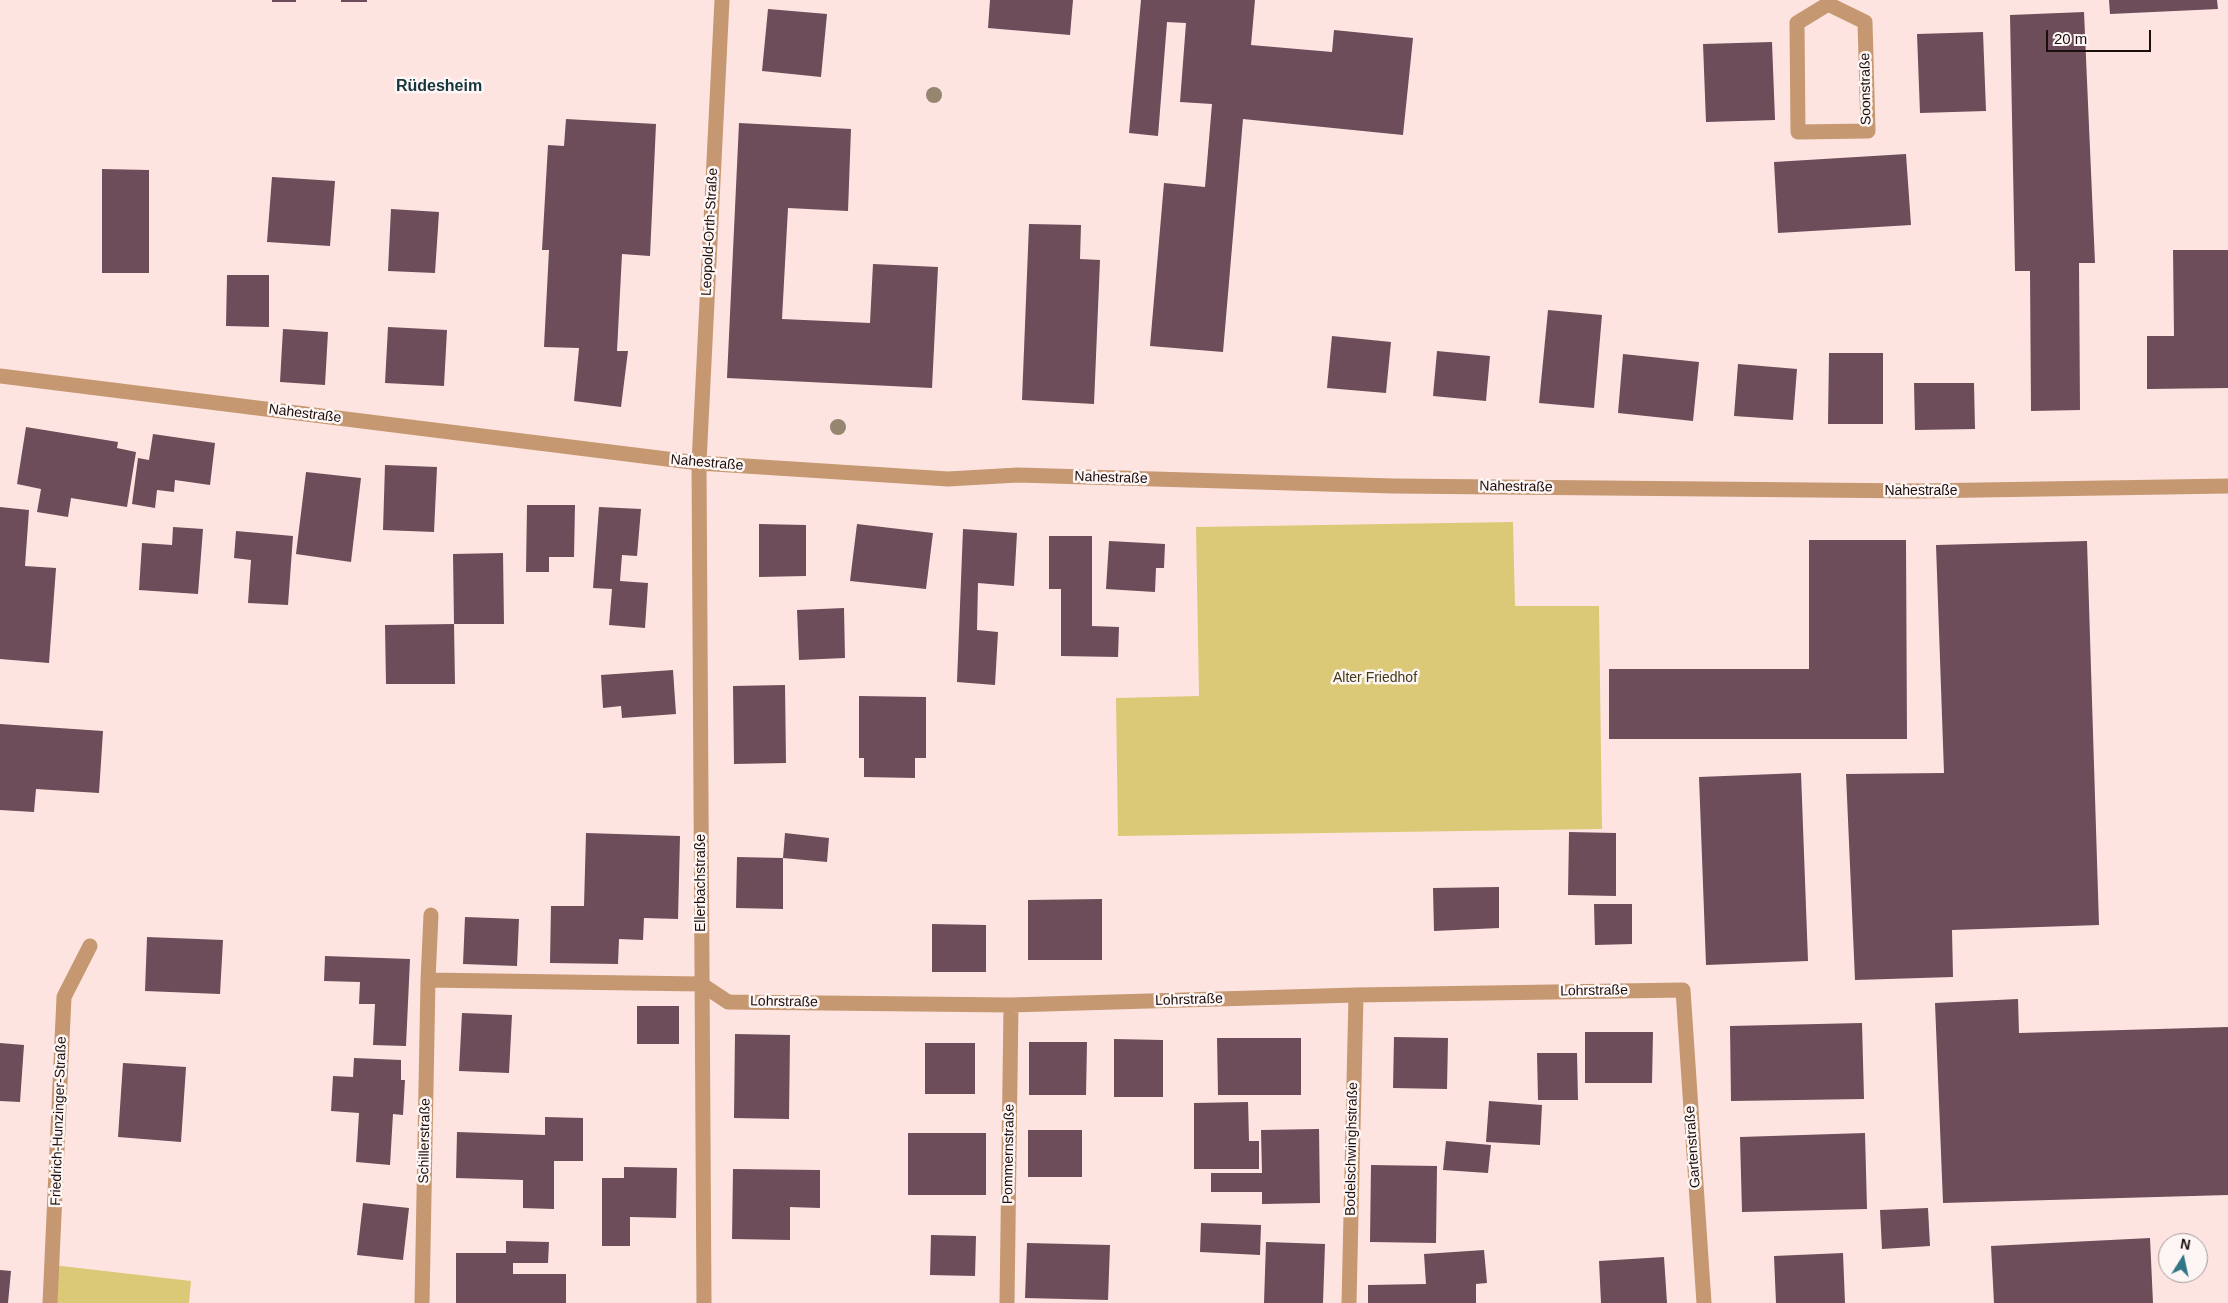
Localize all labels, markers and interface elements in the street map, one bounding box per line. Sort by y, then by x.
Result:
scale bar [2048,20,2153,52]
text: 20 m [2054,30,2087,47]
street label: Soonstraße [1857,53,1875,125]
district label: Rüdesheim [396,77,482,97]
street label: Leopold-Orth-Straße [698,167,722,297]
street label: Nahestraße [268,401,342,427]
street label: Nahestraße [670,451,744,475]
street label: Nahestraße [1074,468,1148,488]
street label: Nahestraße [1479,478,1553,496]
street label: Nahestraße [1884,483,1958,499]
park label: Alter Friedhof [1333,670,1417,686]
street label: Ellerbachstraße [693,834,709,932]
street label: Lohrstraße [1560,982,1628,1000]
street label: Lohrstraße [1155,990,1223,1010]
street label: Lohrstraße [750,993,818,1011]
street label: Friedrich-Hunzinger-Straße [48,1036,70,1206]
street label: Bodelschwinghstraße [1342,1082,1362,1216]
street label: Schillerstraße [416,1098,434,1184]
street label: Pommernstraße [1000,1104,1018,1204]
street label: Gartenstraße [1682,1105,1704,1189]
north arrow [2158,1233,2208,1283]
text: N [2179,1235,2192,1253]

